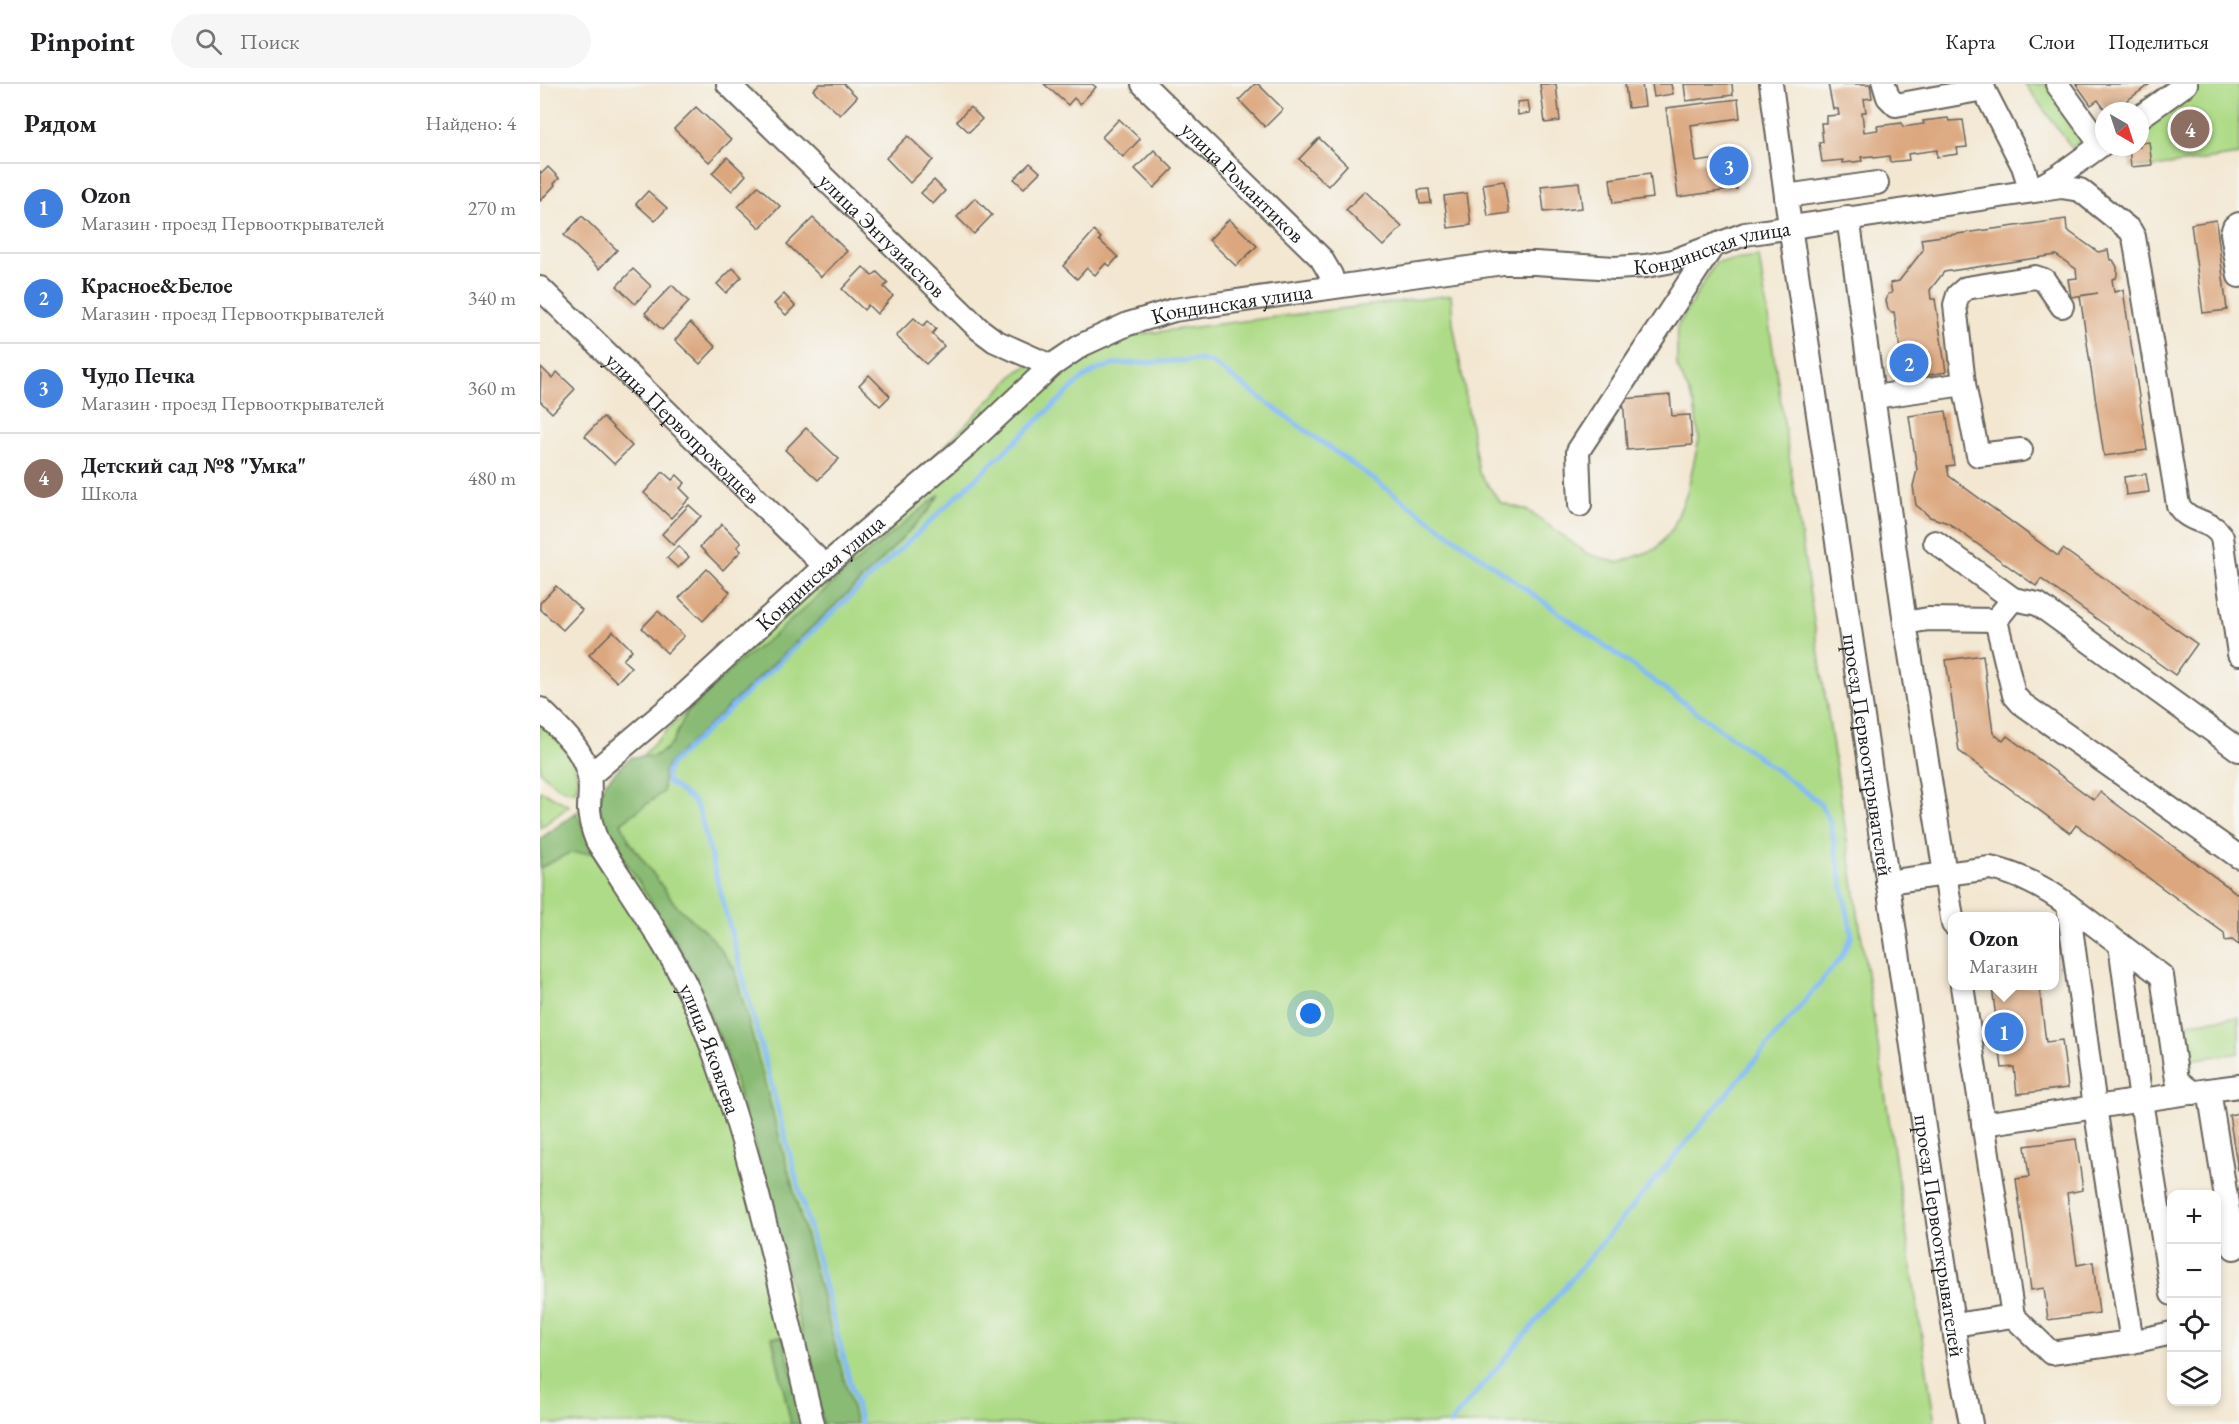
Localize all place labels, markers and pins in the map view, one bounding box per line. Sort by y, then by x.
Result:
pin: 4 [2170,106,2210,152]
pin: 3 [1710,144,1748,188]
pin: 2 [1890,340,1928,386]
pin: 1 [1984,1010,2024,1054]

